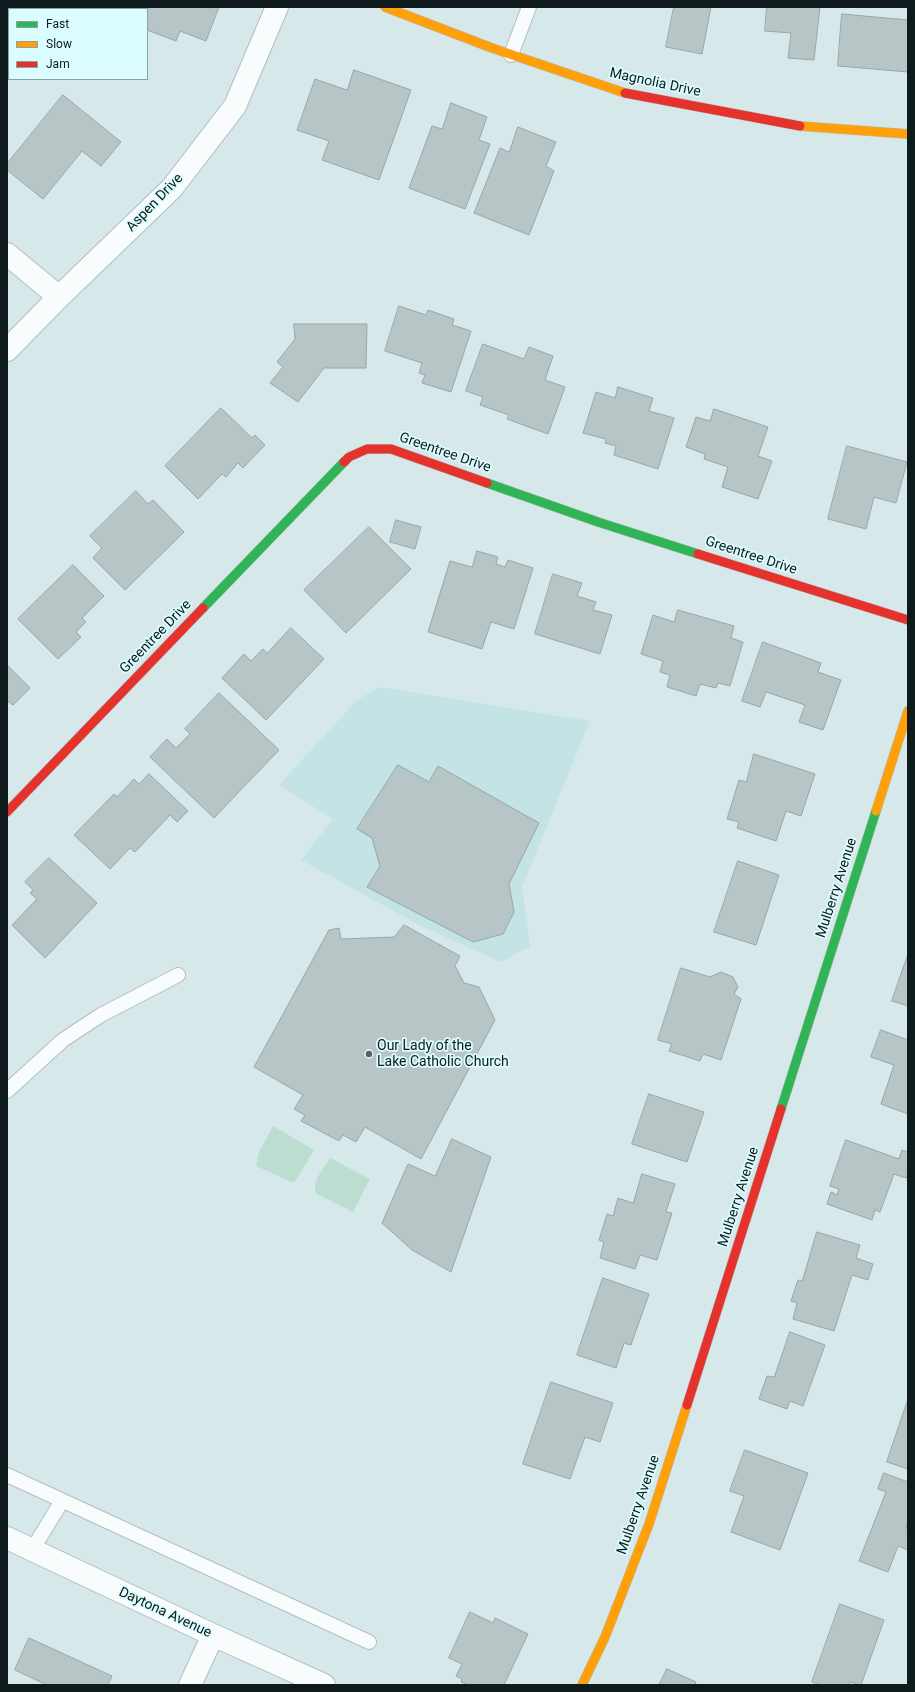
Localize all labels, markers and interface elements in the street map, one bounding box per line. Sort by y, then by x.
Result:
legend [8,8,148,80]
text: Fast [46,17,69,31]
text: Slow [46,37,72,51]
text: Jam [46,57,70,71]
street label: Magnolia Drive [608,65,702,101]
street label: Aspen Drive [123,170,187,236]
street label: Greentree Drive [397,429,493,477]
street label: Greentree Drive [703,533,799,579]
street label: Greentree Drive [117,597,195,677]
street label: Mulberry Avenue [813,836,861,940]
place label: Our Lady of the Lake Catholic Church [377,1038,509,1070]
marker: Our Lady of the Lake Catholic Church [364,1049,374,1059]
street label: Mulberry Avenue [715,1145,763,1249]
street label: Mulberry Avenue [614,1453,664,1557]
street label: Daytona Avenue [116,1584,214,1642]

